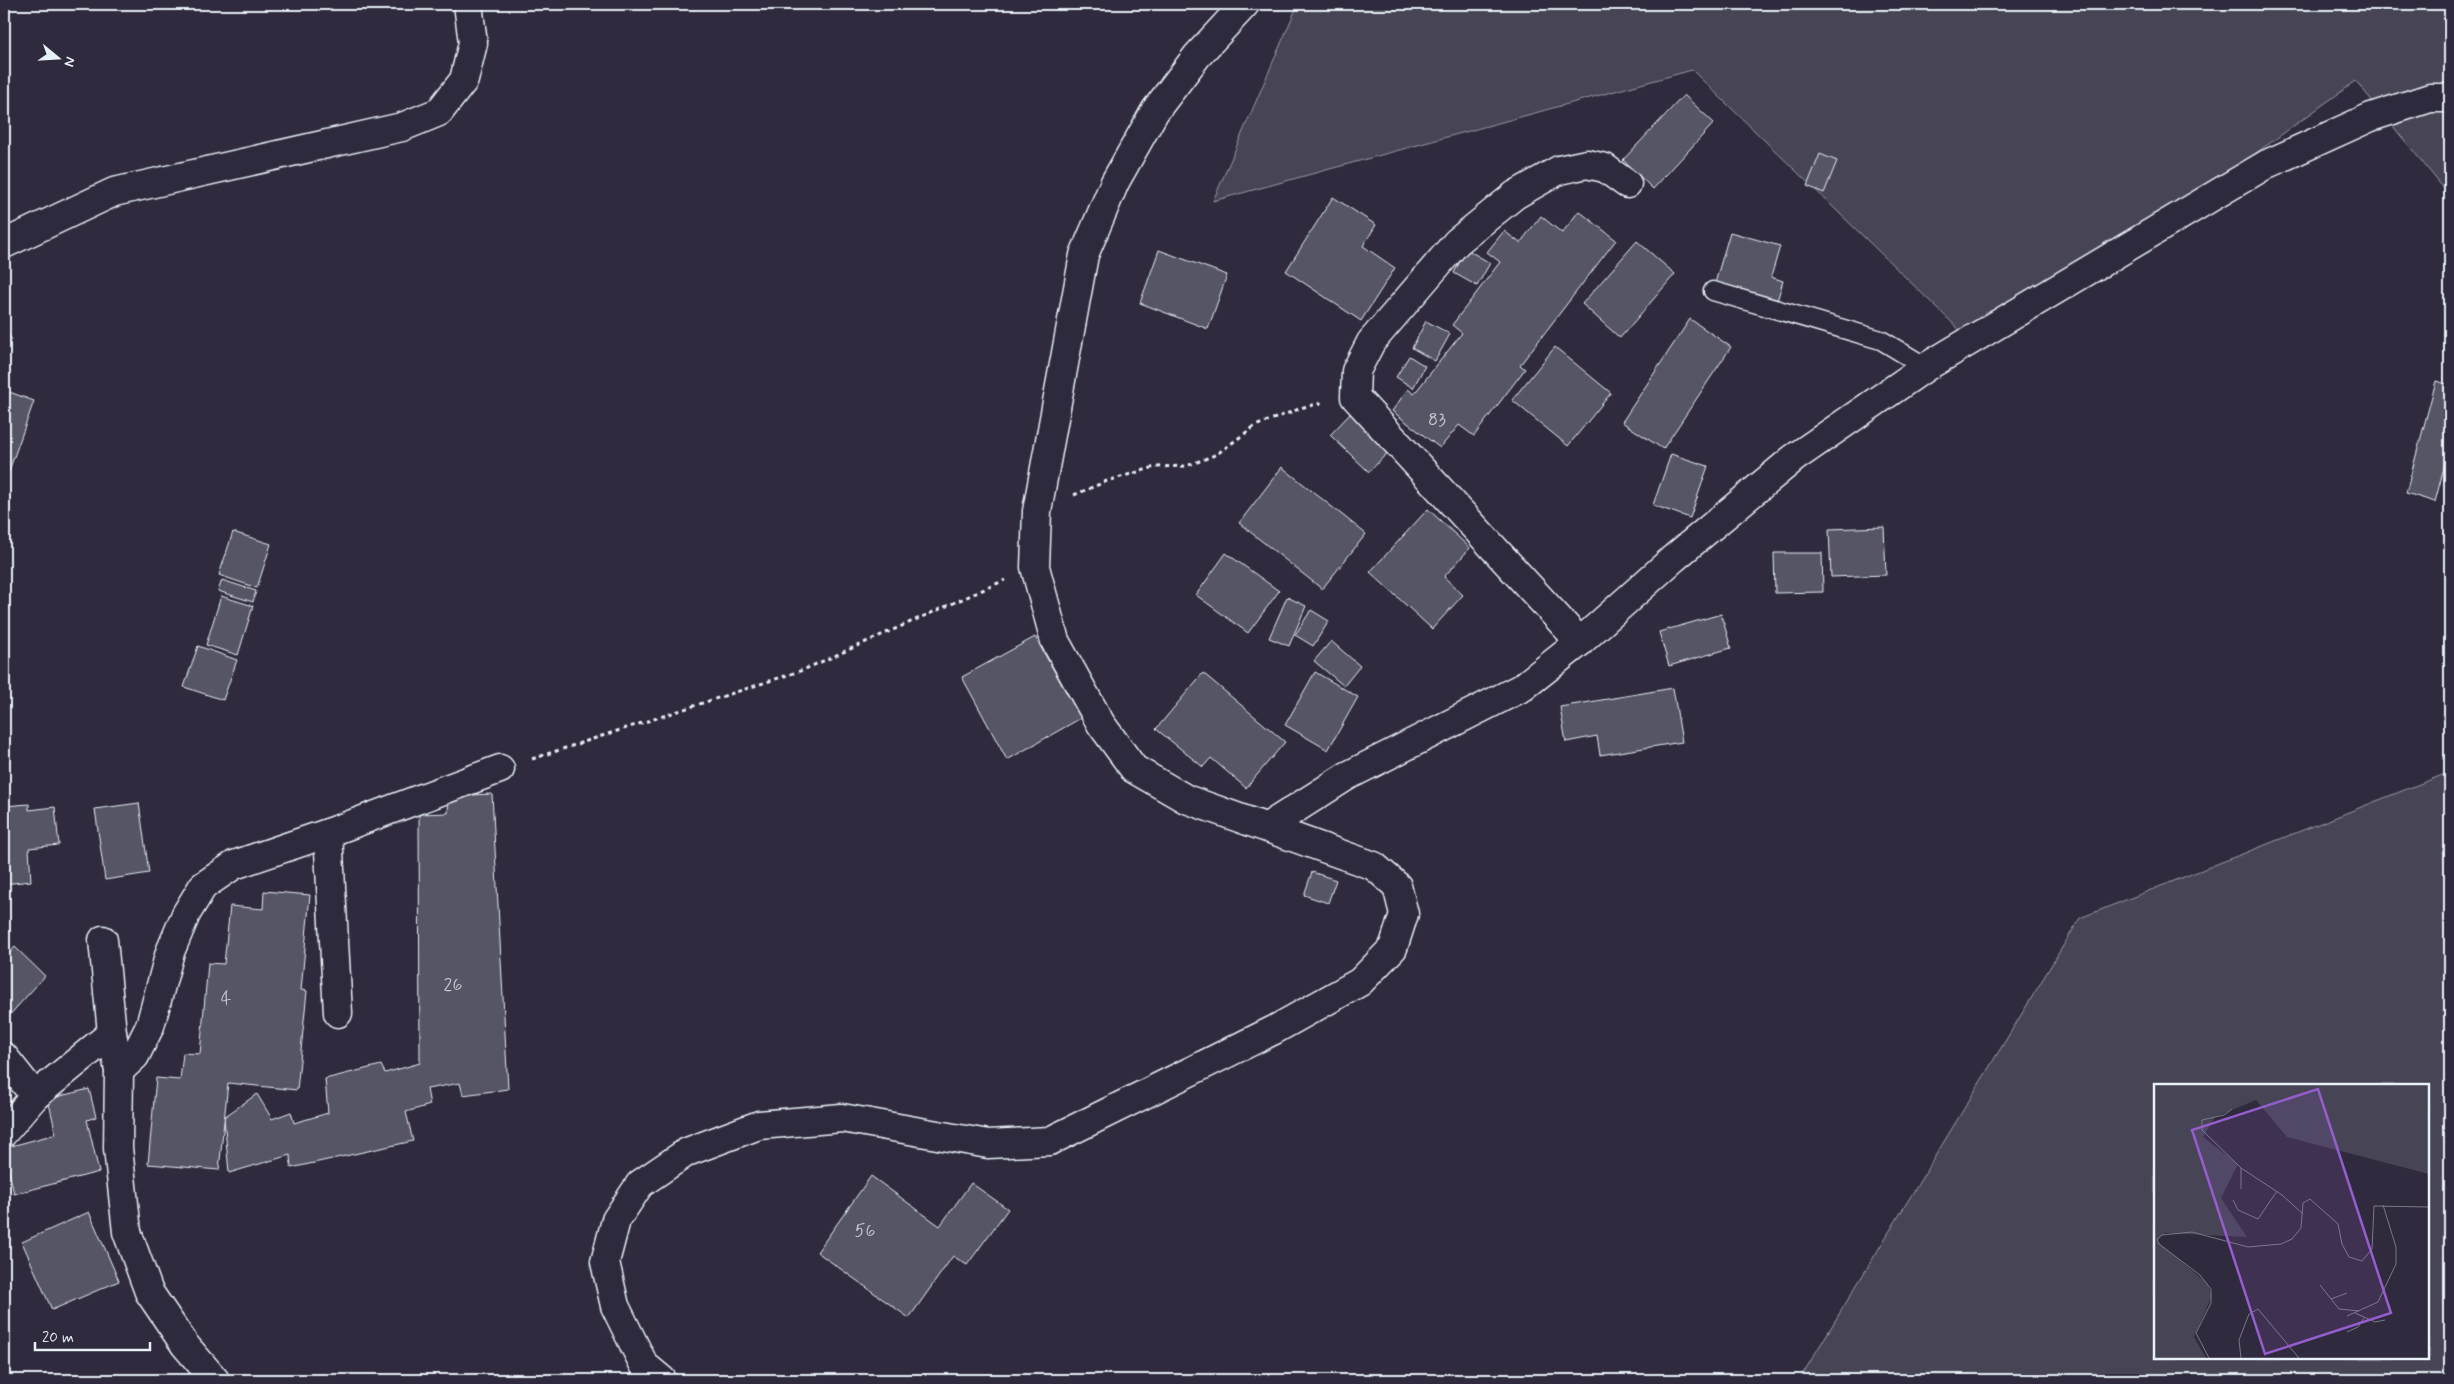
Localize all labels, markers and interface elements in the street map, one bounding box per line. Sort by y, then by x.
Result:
north arrow [32,32,82,82]
text: N [59,54,79,69]
house number: 83 [1428,408,1446,432]
house number: 26 [444,973,462,997]
house number: 4 [221,987,231,1011]
inset map [2154,1084,2429,1359]
house number: 56 [855,1219,875,1243]
scale bar [35,1319,150,1351]
text: 20 m [42,1328,74,1348]

